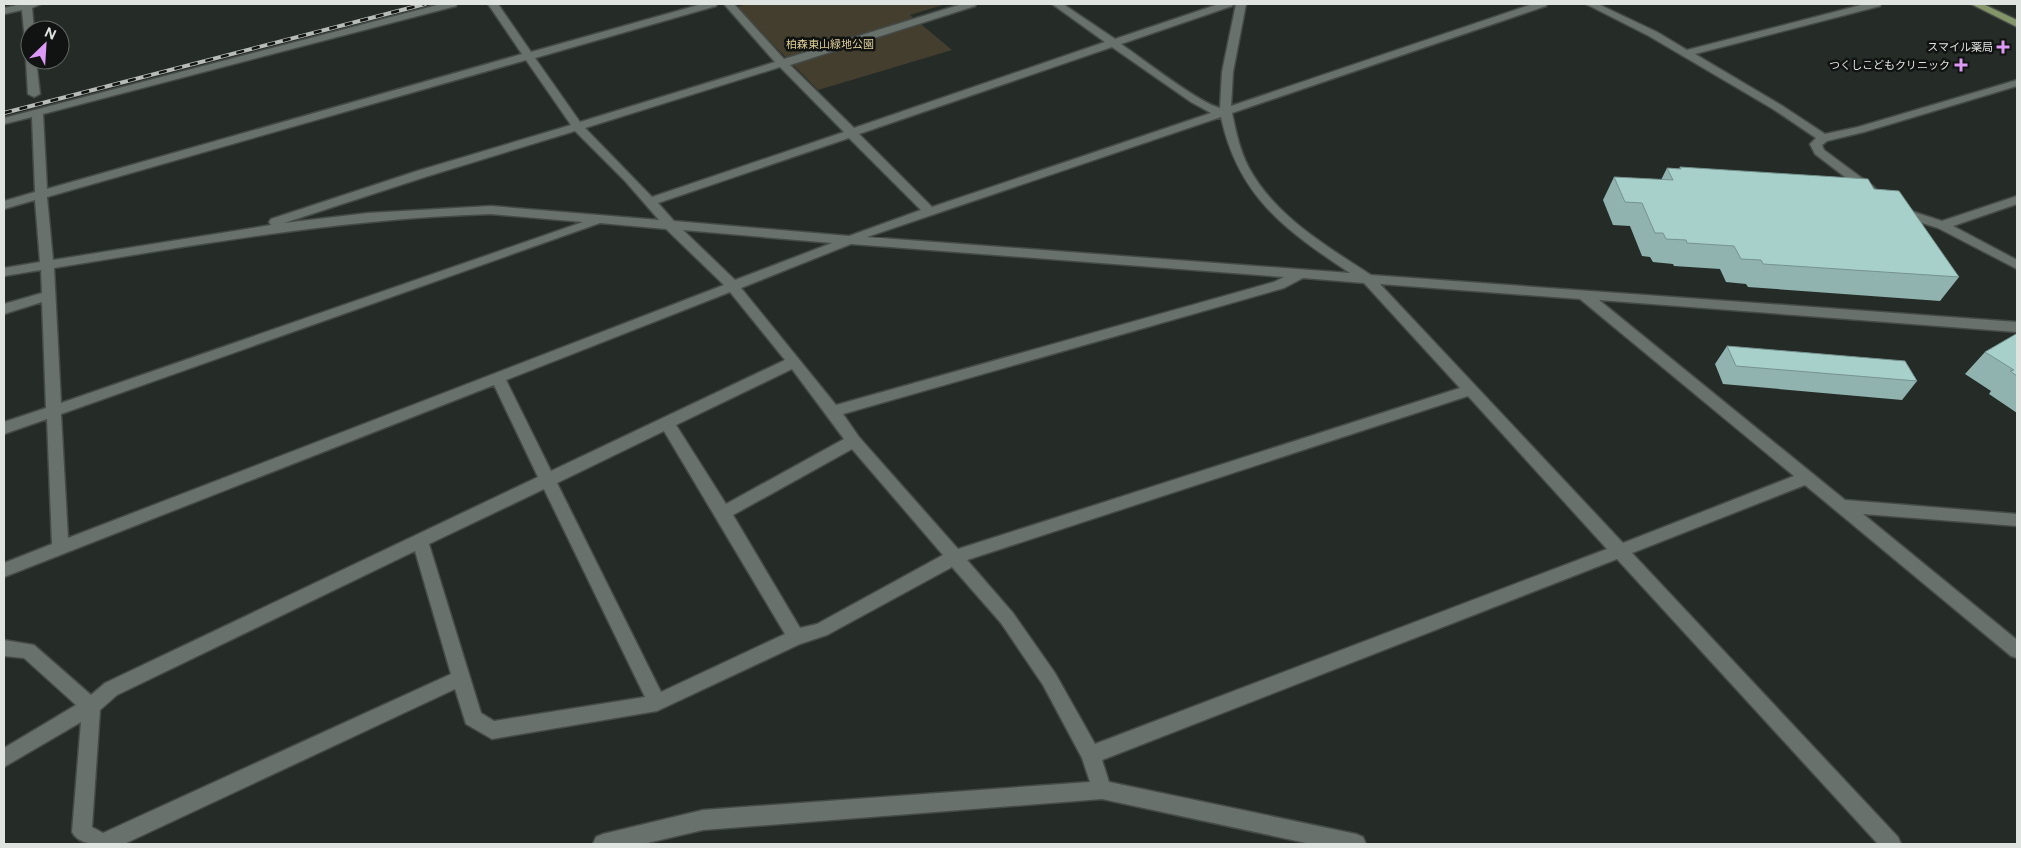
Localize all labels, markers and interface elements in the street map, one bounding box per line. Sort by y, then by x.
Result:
north arrow [20,20,70,70]
text: N [42,24,59,44]
park label: 柏森東山緑地公園 [786,38,874,51]
place label: スマイル薬局 [1927,41,1993,54]
marker: スマイル薬局 [1997,41,2009,53]
marker: つくしこどもクリニック [1954,58,1968,72]
place label: つくしこどもクリニック [1829,59,1950,72]

